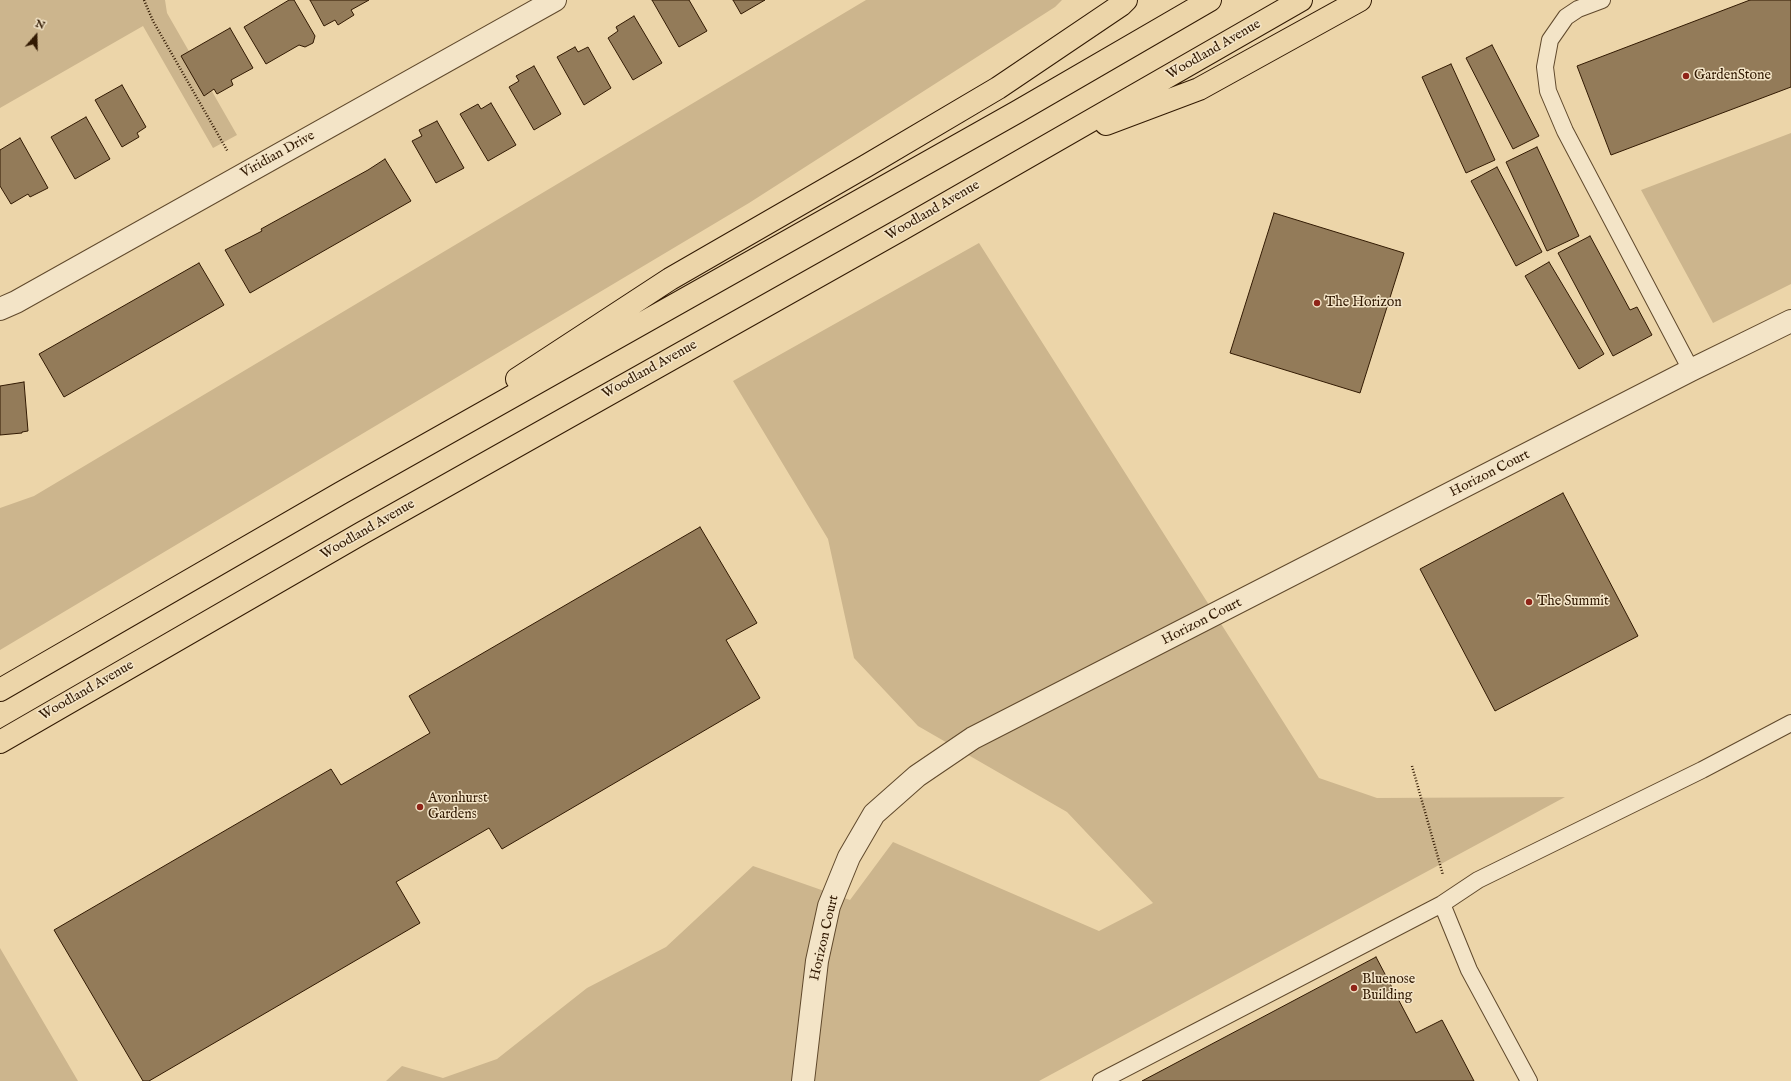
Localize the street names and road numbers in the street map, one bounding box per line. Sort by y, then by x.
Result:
street label: Woodland Avenue [1164,16,1264,84]
street label: Viridian Drive [238,128,318,182]
street label: Woodland Avenue [883,177,983,245]
street label: Woodland Avenue [600,337,700,403]
street label: Horizon Court [1447,447,1533,501]
street label: Woodland Avenue [318,496,418,564]
street label: Horizon Court [1159,595,1245,649]
street label: Woodland Avenue [37,657,137,725]
street label: Horizon Court [807,894,843,982]

